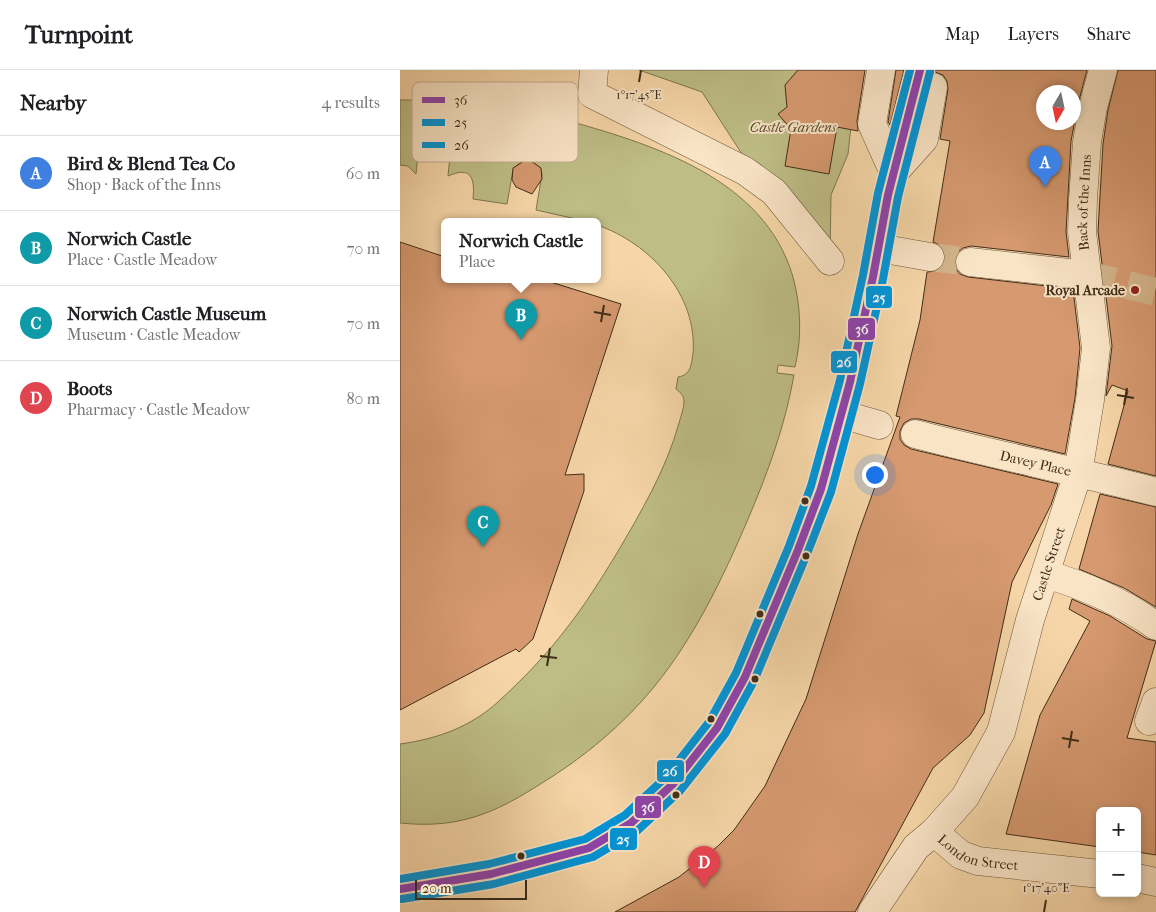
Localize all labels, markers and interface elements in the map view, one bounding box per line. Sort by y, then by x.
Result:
text: Turnpoint [25,21,133,49]
text: Map [945,24,979,45]
text: Layers [1007,24,1059,45]
text: Share [1087,24,1131,45]
legend [412,82,578,162]
north arrow [1036,85,1081,130]
text: 1°17'45"E [616,88,662,102]
text: Nearby [20,91,86,115]
text: 36 [454,92,468,109]
text: 4 results [322,93,380,112]
text: 25 [454,114,467,131]
park label: Castle Gardens [750,119,837,136]
text: 26 [454,137,469,154]
pin: A [1029,146,1061,187]
text: Bird & Blend Tea Co [67,153,235,175]
street label: Back of the Inns [1073,154,1095,252]
text: A [31,164,41,183]
text: 60 m [346,164,380,183]
text: Shop · Back of the Inns [67,175,221,194]
popup [441,218,601,283]
text: Norwich Castle [67,228,191,250]
text: Norwich Castle [459,230,583,252]
text: B [31,239,41,258]
text: 70 m [347,239,380,258]
text: Place · Castle Meadow [67,250,217,269]
text: Place [459,252,495,271]
place label: Royal Arcade [1046,282,1125,299]
marker: Royal Arcade [1129,284,1141,296]
line badge: 25 [865,285,893,309]
text: 25 [872,289,886,306]
pin: B [505,299,537,340]
text: Norwich Castle Museum [67,303,266,325]
text: C [31,314,41,333]
text: 70 m [347,314,380,333]
line badge: 36 [847,317,876,341]
text: 36 [855,321,869,338]
text: Museum · Castle Meadow [67,325,240,344]
line badge: 26 [830,350,858,374]
text: 26 [837,354,852,371]
text: Boots [67,378,112,400]
text: D [30,389,42,408]
text: 80 m [346,389,380,408]
text: Pharmacy · Castle Meadow [67,400,250,419]
street label: Davey Place [998,447,1073,479]
your location [862,462,888,488]
unlabelled marker [800,496,810,506]
pin: C [467,506,499,547]
street label: Castle Street [1028,524,1068,603]
unlabelled marker [801,551,811,561]
unlabelled marker [755,609,765,619]
unlabelled marker [750,674,760,684]
unlabelled marker [706,714,716,724]
line badge: 26 [656,759,685,783]
text: 26 [663,763,678,780]
unlabelled marker [671,790,681,800]
line badge: 36 [634,795,662,819]
text: 36 [641,799,655,816]
map controls [1096,807,1141,897]
button: + [1096,807,1141,852]
line badge: 25 [609,827,638,851]
text: 25 [616,831,630,848]
street label: London Street [934,831,1019,874]
pin: D [688,846,720,887]
unlabelled marker [516,851,526,861]
button: − [1096,852,1141,897]
scale bar [415,877,528,900]
text: 20 m [422,880,452,897]
text: 1°17'40"E [1023,881,1070,895]

